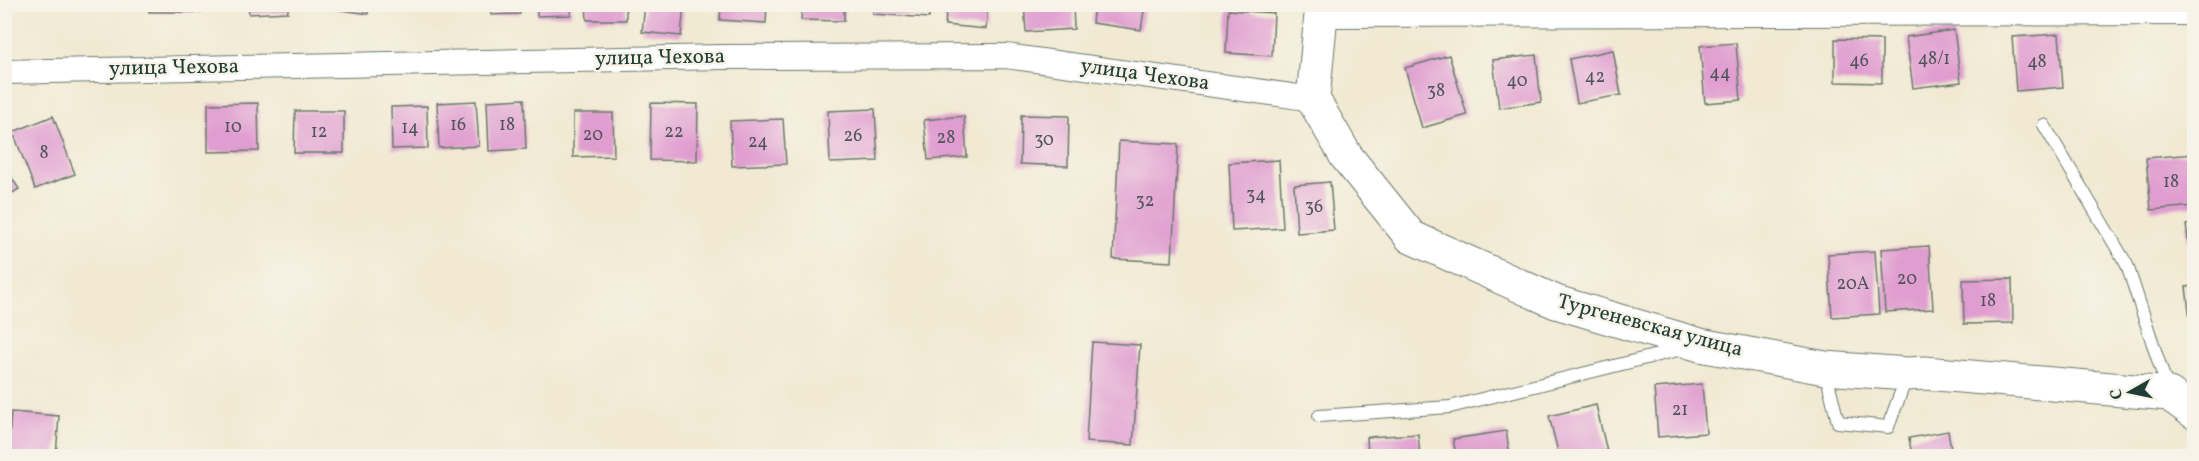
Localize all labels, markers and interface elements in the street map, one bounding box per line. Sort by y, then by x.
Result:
street label: улица Чехова [595,42,725,74]
house number: 48/1 [1918,47,1950,72]
house number: 46 [1849,49,1869,74]
house number: 48 [2027,50,2047,75]
street label: улица Чехова [109,52,239,84]
street label: улица Чехова [1079,52,1211,98]
house number: 44 [1709,61,1731,86]
house number: 42 [1585,65,1605,90]
house number: 40 [1506,69,1528,94]
house number: 38 [1427,79,1445,104]
house number: 16 [450,113,466,138]
house number: 18 [499,113,515,138]
house number: 10 [224,115,242,140]
house number: 14 [401,116,419,141]
house number: 12 [311,120,327,145]
house number: 22 [664,120,684,145]
house number: 20 [583,123,603,148]
house number: 26 [844,124,862,149]
house number: 28 [937,126,955,151]
house number: 30 [1034,128,1054,153]
house number: 24 [748,130,768,155]
house number: 8 [39,141,49,166]
house number: 18 [2163,170,2179,195]
house number: 34 [1246,183,1266,208]
house number: 32 [1136,189,1154,214]
house number: 36 [1305,195,1323,220]
house number: 20 [1897,267,1917,292]
house number: 20А [1837,272,1870,297]
street label: Тургеневская улица [1554,287,1746,365]
house number: 18 [1980,289,1996,314]
north arrow [2100,362,2160,422]
text: С [2105,387,2129,401]
house number: 21 [1672,398,1688,423]

